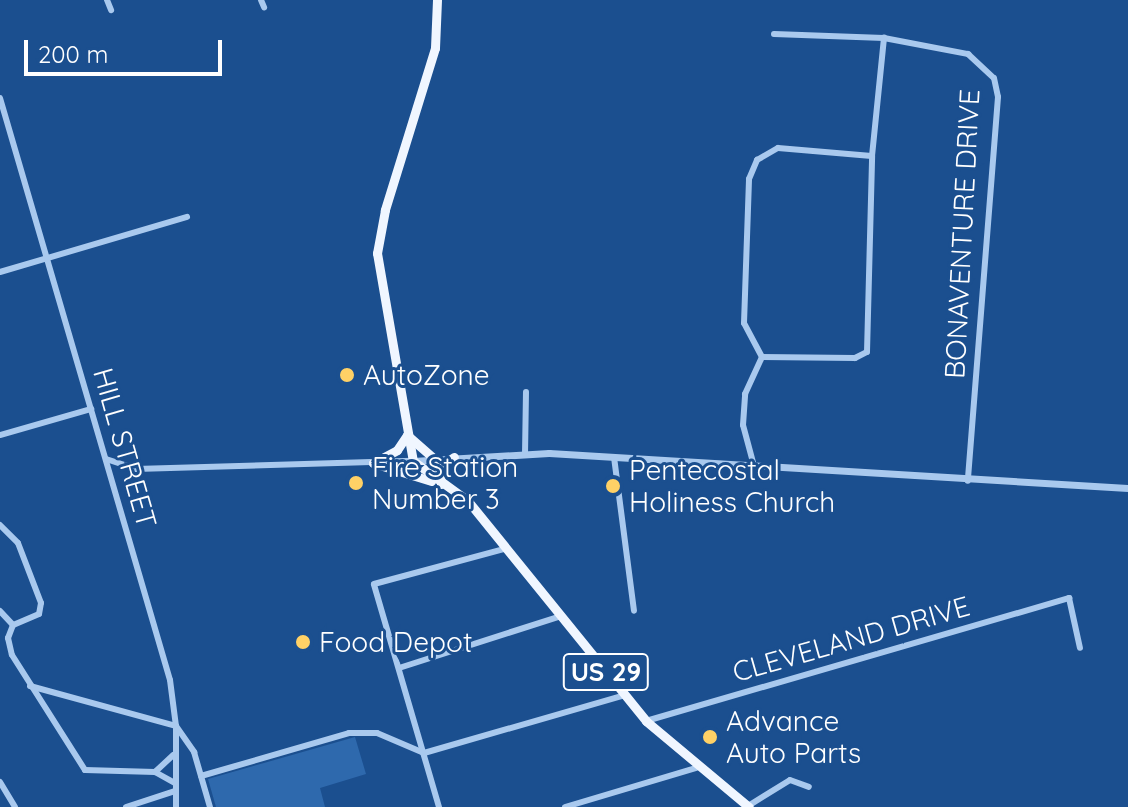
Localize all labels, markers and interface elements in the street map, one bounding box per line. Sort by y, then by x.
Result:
scale bar [28,24,226,74]
text: 200 m [38,39,108,69]
street label: BONAVENTURE DRIVE [938,88,986,380]
place label: AutoZone [363,358,490,392]
street label: HILL STREET [86,364,164,532]
marker: AutoZone [338,366,356,384]
place label: Fire Station Number 3 [372,450,518,516]
place label: Pentecostal Holiness Church [629,453,835,519]
marker: Fire Station Number 3 [347,474,365,492]
marker: Pentecostal Holiness Church [604,477,622,495]
street label: CLEVELAND DRIVE [729,589,973,689]
place label: Food Depot [319,625,472,659]
marker: Food Depot [294,633,312,651]
road number: US 29 [562,650,650,694]
place label: Advance Auto Parts [726,704,861,770]
marker: Advance Auto Parts [701,728,719,746]

